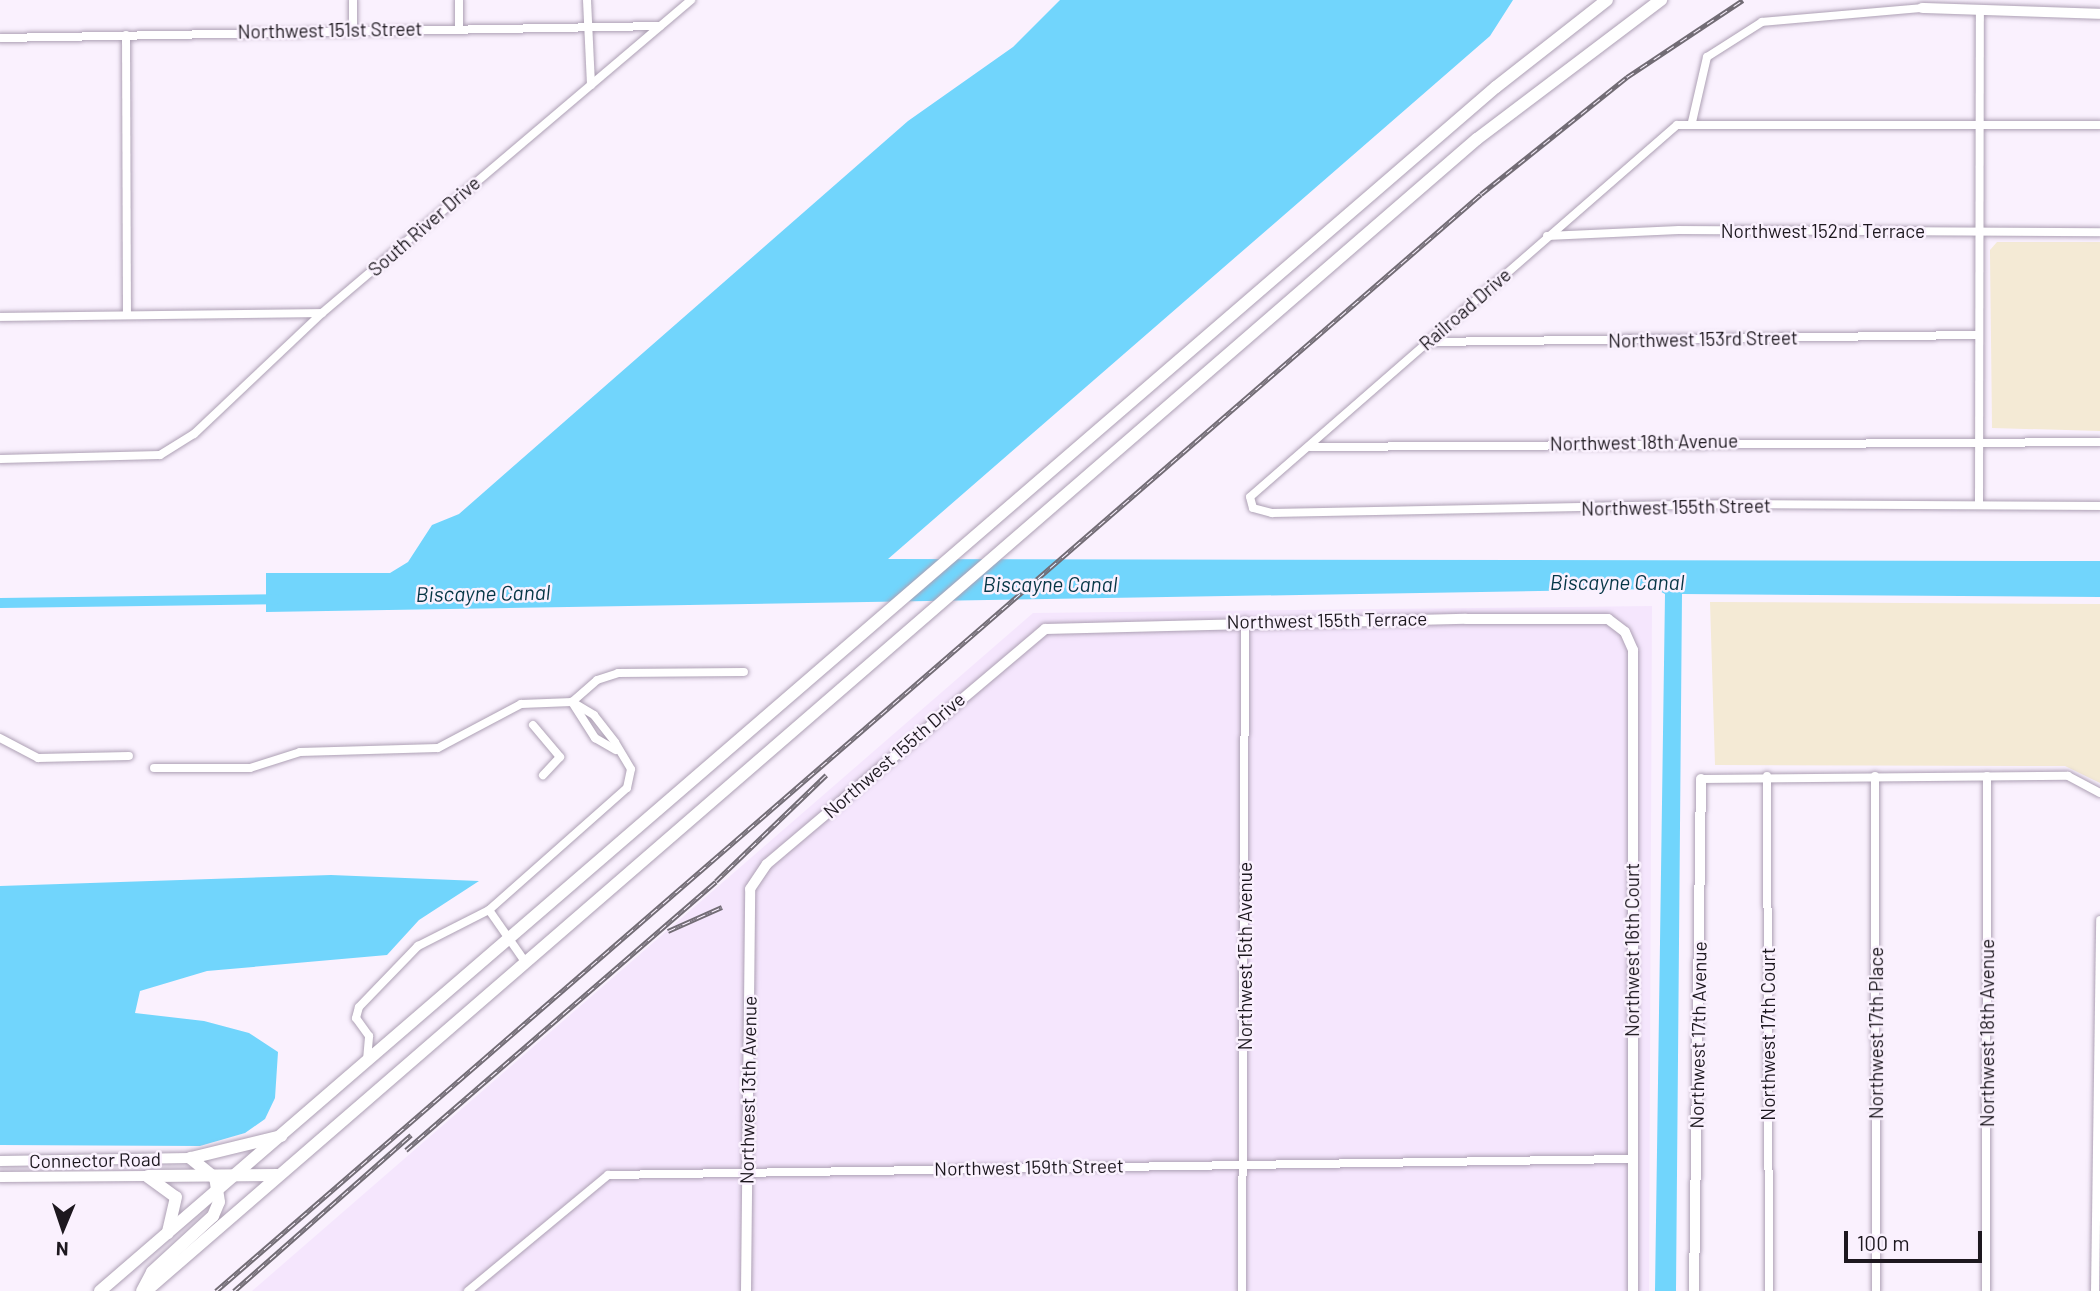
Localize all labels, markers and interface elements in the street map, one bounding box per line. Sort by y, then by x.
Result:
street label: Northwest 151st Street [237,17,423,43]
street label: South River Drive [363,171,485,281]
street label: Northwest 152nd Terrace [1721,220,1925,242]
street label: Railroad Drive [1415,263,1515,355]
street label: Northwest 153rd Street [1608,326,1798,352]
street label: Northwest 18th Avenue [1550,429,1738,455]
street label: Northwest 155th Street [1581,494,1771,520]
water label: Biscayne Canal [1550,569,1684,595]
water label: Biscayne Canal [983,571,1117,597]
water label: Biscayne Canal [415,579,551,607]
street label: Northwest 155th Terrace [1226,607,1428,633]
street label: Northwest 155th Drive [819,687,969,823]
street label: Northwest 15th Avenue [1234,862,1256,1050]
street label: Northwest 16th Court [1621,863,1643,1037]
street label: Northwest 18th Avenue [1976,939,1998,1127]
street label: Northwest 17th Avenue [1685,941,1711,1129]
street label: Northwest 17th Court [1757,947,1779,1121]
street label: Northwest 17th Place [1865,947,1887,1119]
street label: Northwest 13th Avenue [735,996,761,1184]
street label: Connector Road [29,1147,161,1173]
street label: Northwest 159th Street [934,1154,1124,1180]
north arrow [28,1193,98,1263]
scale bar [1848,1218,1986,1262]
text: 100 m [1857,1230,1910,1255]
text: N [56,1238,69,1261]

